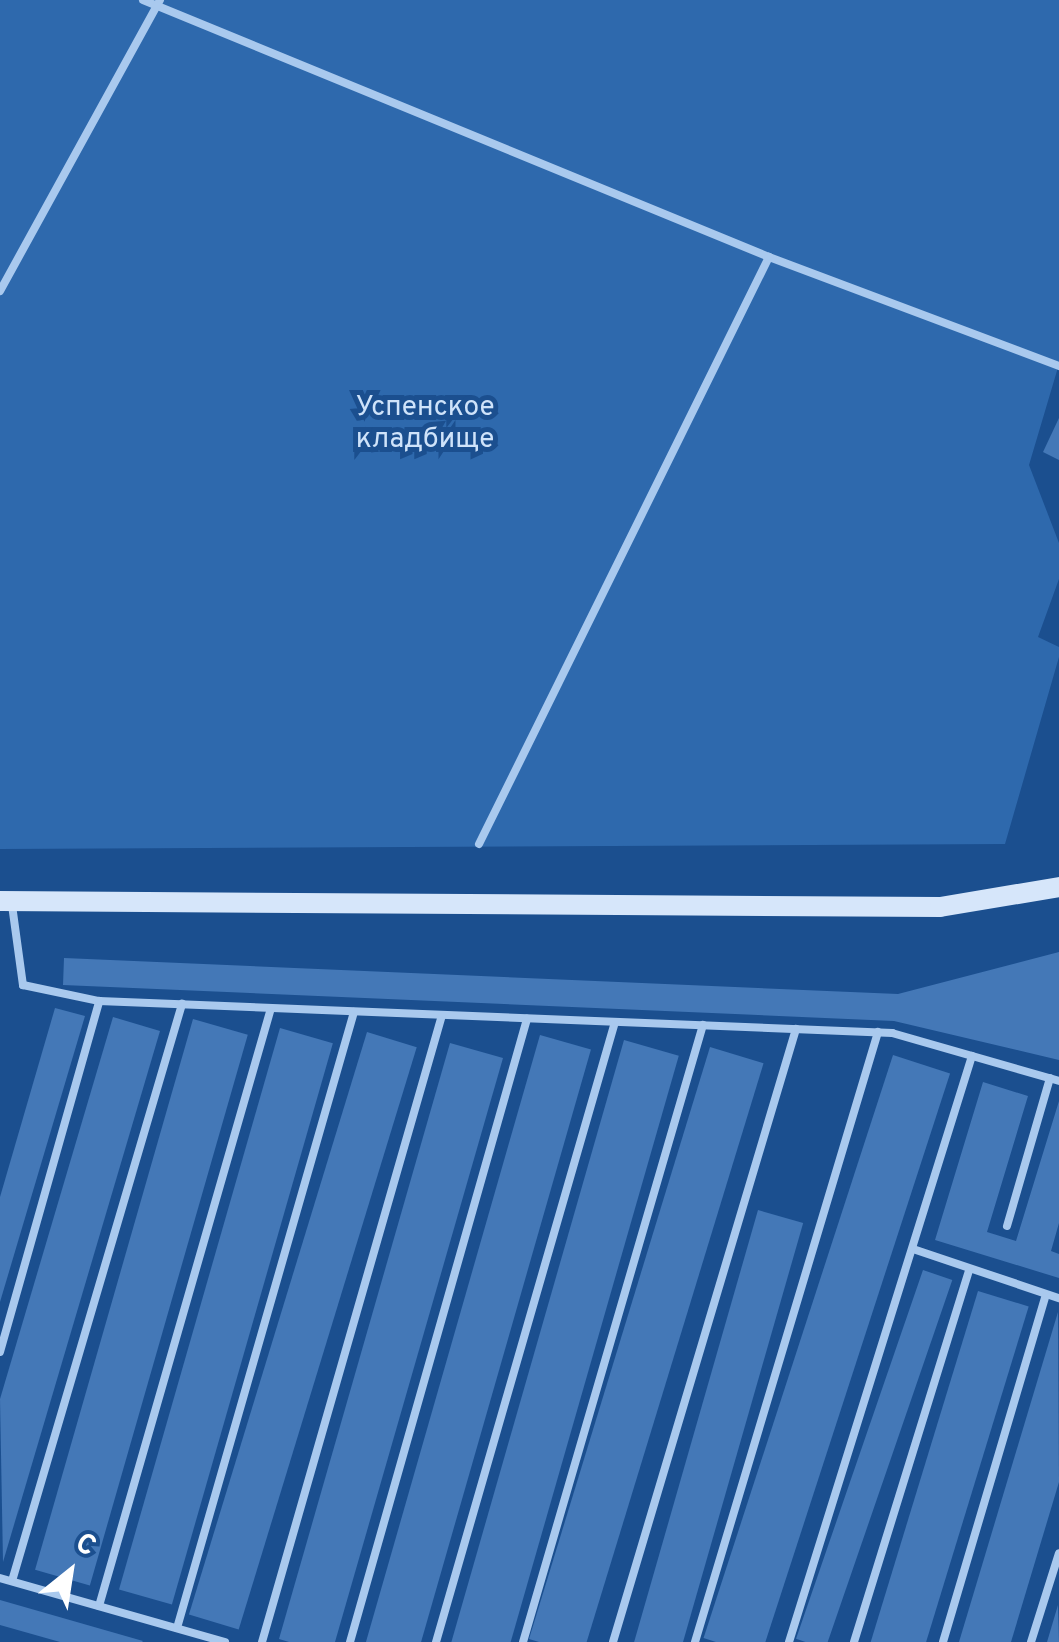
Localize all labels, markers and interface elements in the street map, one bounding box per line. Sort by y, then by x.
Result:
park label: Успенское кладбище [355,391,495,457]
north arrow [20,1522,120,1622]
text: С [68,1526,102,1566]

